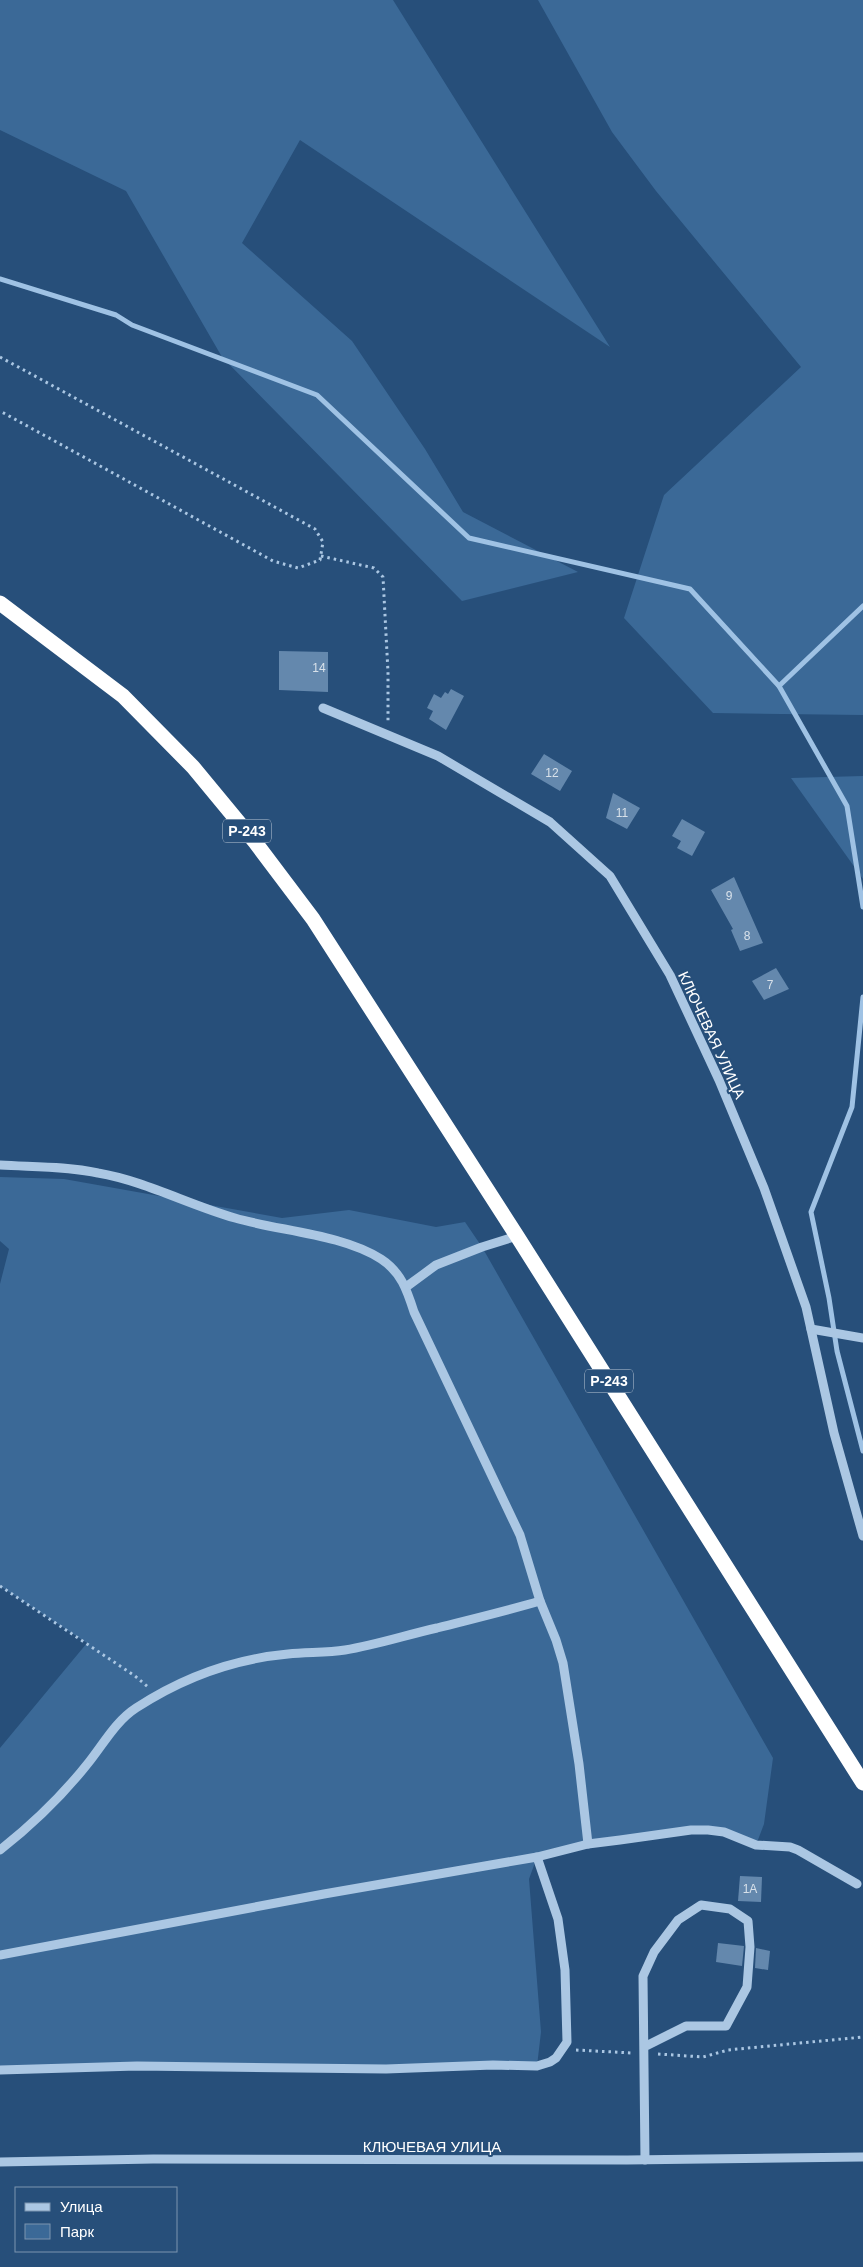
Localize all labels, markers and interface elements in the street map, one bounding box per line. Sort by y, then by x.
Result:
house number: 14 [312,661,326,675]
house number: 12 [545,766,559,780]
house number: 11 [616,806,629,820]
road number: Р-243 [223,819,271,842]
house number: 9 [726,889,733,903]
house number: 8 [744,929,751,943]
street label: КЛЮЧЕВАЯ УЛИЦА [675,969,749,1101]
house number: 7 [767,978,774,992]
road number: Р-243 [585,1370,633,1392]
house number: 1А [743,1882,757,1896]
street label: КЛЮЧЕВАЯ УЛИЦА [363,2138,501,2155]
legend [15,2187,178,2252]
text: Улица [60,2198,103,2215]
text: Парк [60,2223,94,2240]

